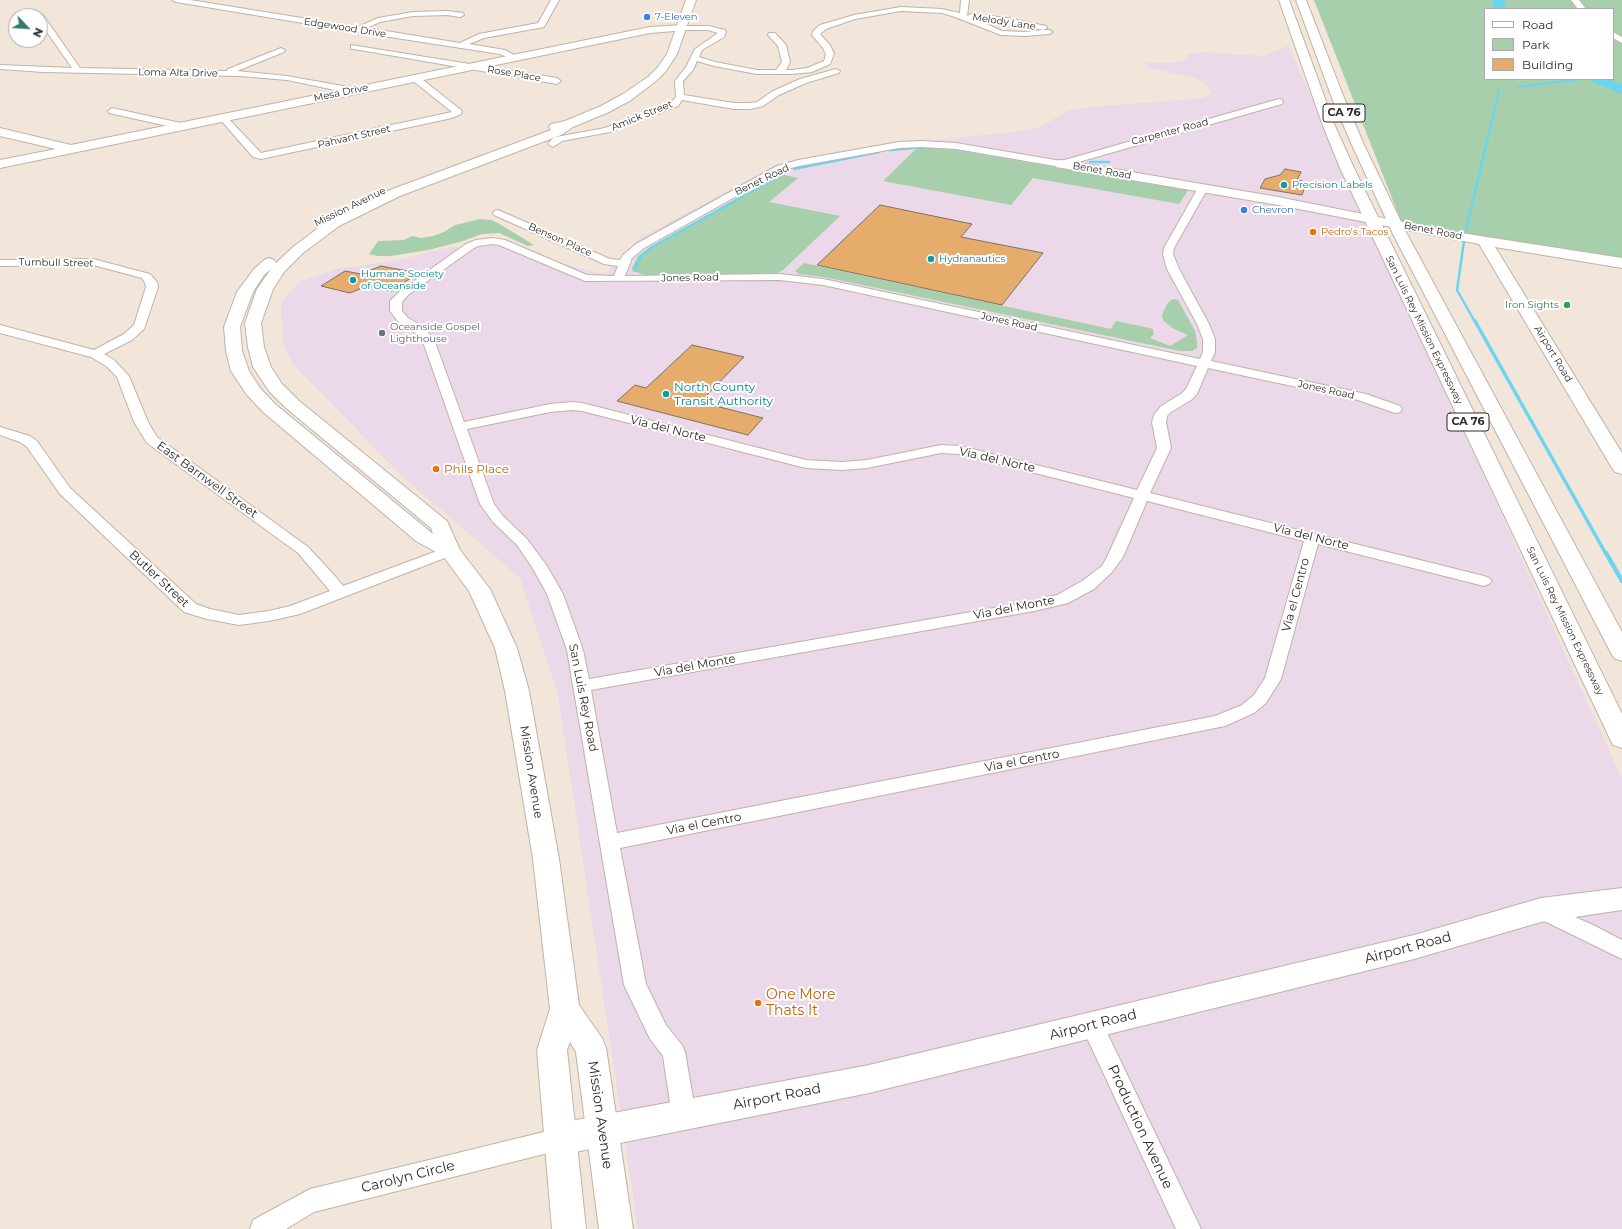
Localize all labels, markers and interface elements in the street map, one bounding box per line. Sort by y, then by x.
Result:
north arrow [8,8,48,48]
legend [1484,8,1614,80]
place label: 7-Eleven [655,11,698,23]
street label: Melody Lane [971,11,1037,33]
marker: 7-Eleven [642,12,652,22]
street label: Edgewood Drive [303,16,387,40]
text: Road [1522,17,1553,32]
text: N [30,26,46,40]
text: Park [1522,37,1549,52]
text: Building [1522,57,1573,72]
street label: Rose Place [486,63,542,85]
street label: Loma Alta Drive [138,66,218,80]
street label: Mesa Drive [313,81,369,105]
street label: Amick Street [610,98,674,134]
road number: CA 76 [1323,104,1365,122]
street label: Carpenter Road [1130,116,1210,148]
street label: Pahvant Street [316,123,392,151]
street label: Benet Road [1072,160,1132,182]
street label: Benet Road [733,162,791,198]
place label: Precision Labels [1292,179,1373,191]
marker: Precision Labels [1279,180,1289,190]
street label: Mission Avenue [312,184,388,230]
place label: Chevron [1252,204,1294,216]
marker: Chevron [1239,205,1249,215]
street label: Benet Road [1403,219,1463,243]
street label: Benson Place [526,221,594,259]
place label: Pedro's Tacos [1321,226,1388,238]
marker: Pedro's Tacos [1308,227,1318,237]
place label: Hydranautics [939,253,1005,265]
marker: Hydranautics [926,254,936,264]
street label: San Luis Rey Mission Expressway [1383,254,1465,406]
street label: Turnbull Street [19,256,93,270]
place label: Humane Society of Oceanside [361,268,444,292]
street label: Jones Road [661,271,719,285]
marker: Humane Society of Oceanside [348,275,358,285]
place label: Iron Sights [1505,299,1559,311]
marker: Iron Sights [1562,300,1572,310]
street label: Jones Road [980,310,1038,334]
place label: Oceanside Gospel Lighthouse [390,321,480,344]
street label: Airport Road [1531,324,1575,384]
marker: Oceanside Gospel Lighthouse [377,328,387,338]
street label: Jones Road [1297,378,1355,402]
place label: North County Transit Authority [674,380,773,408]
marker: North County Transit Authority [661,389,671,399]
street label: Via del Norte [629,413,707,445]
road number: CA 76 [1447,413,1489,431]
street label: East Barnwell Street [154,439,260,521]
street label: Via del Norte [958,444,1036,476]
place label: Phils Place [444,462,509,476]
marker: Phils Place [431,464,441,474]
street label: Via del Norte [1272,521,1350,553]
street label: San Luis Rey Mission Expressway [1524,545,1606,697]
street label: Butler Street [126,548,192,610]
street label: Via el Centro [1279,556,1313,634]
street label: Via del Monte [972,593,1056,623]
street label: San Luis Rey Road [565,643,601,753]
street label: Via del Monte [653,652,737,680]
street label: Mission Avenue [517,725,545,819]
street label: Via el Centro [983,747,1061,775]
street label: Via el Centro [665,810,743,838]
street label: Airport Road [1363,928,1453,968]
place label: One More Thats It [766,987,835,1020]
marker: One More Thats It [753,998,763,1008]
street label: Airport Road [1048,1006,1138,1044]
street label: Mission Avenue [584,1060,616,1170]
street label: Production Avenue [1104,1062,1176,1192]
street label: Airport Road [732,1080,822,1114]
street label: Carolyn Circle [359,1157,457,1197]

